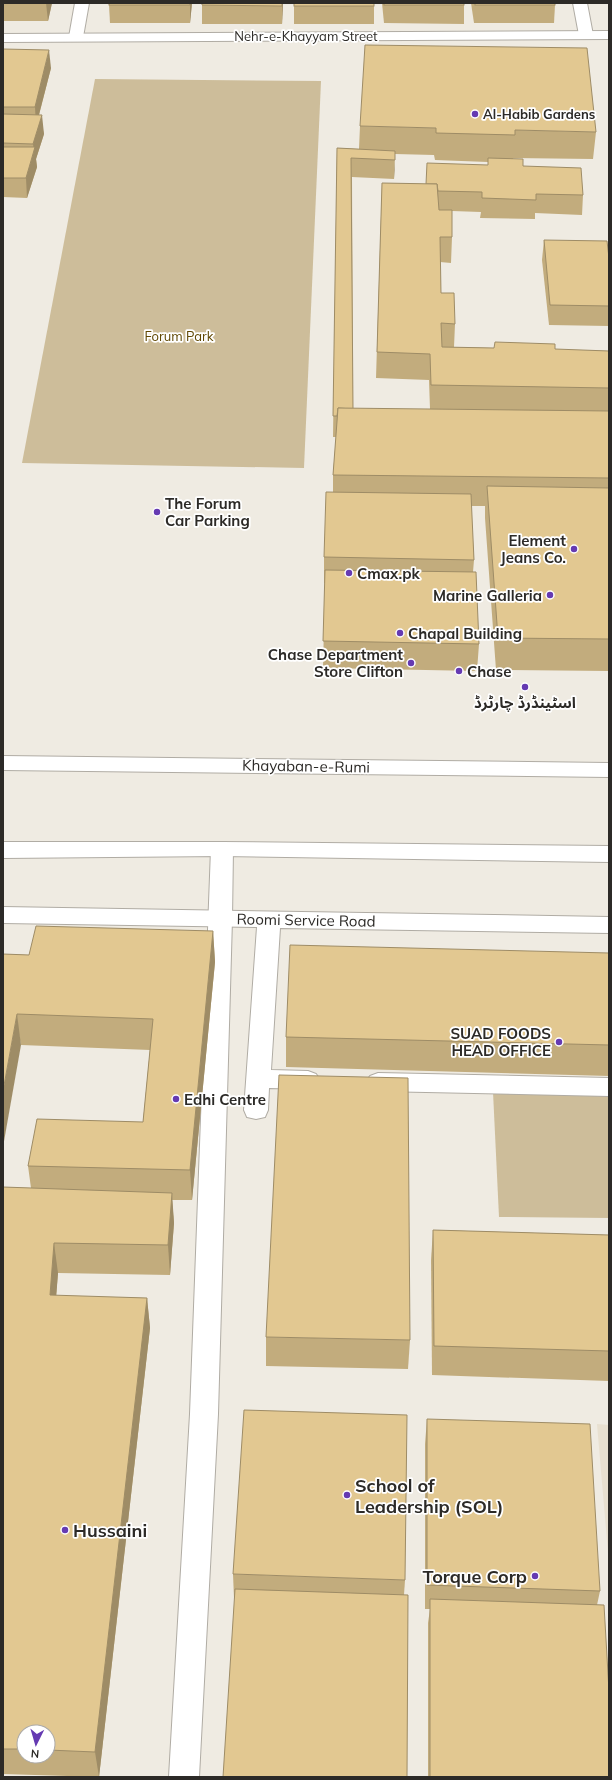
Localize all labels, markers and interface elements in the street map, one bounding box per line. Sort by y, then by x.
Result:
street label: Nehr-e-Khayyam Street [234,28,378,44]
place label: Al-Habib Gardens [483,106,595,122]
marker: Al-Habib Gardens [470,109,480,119]
park label: Forum Park [145,328,214,344]
place label: The Forum Car Parking [165,494,250,530]
marker: The Forum Car Parking [152,507,162,517]
place label: Element Jeans Co. [500,531,566,567]
marker: Element Jeans Co. [569,544,579,554]
place label: Cmax.pk [357,564,421,583]
marker: Cmax.pk [344,568,354,578]
place label: Marine Galleria [433,586,542,605]
marker: Marine Galleria [545,590,555,600]
place label: Chapal Building [408,624,522,643]
marker: Chapal Building [395,628,405,638]
place label: Chase Department Store Clifton [268,645,403,681]
marker: Chase Department Store Clifton [406,658,416,668]
place label: Chase [467,662,511,681]
marker: Chase [454,666,464,676]
marker: اسٹینڈرڈ چارٹرڈ [520,682,530,692]
place label: اسٹینڈرڈ چارٹرڈ [474,693,576,712]
street label: Khayaban-e-Rumi [242,755,370,777]
street label: Roomi Service Road [236,909,376,931]
place label: SUAD FOODS HEAD OFFICE [450,1024,551,1060]
marker: SUAD FOODS HEAD OFFICE [554,1037,564,1047]
place label: Edhi Centre [184,1090,266,1109]
marker: Edhi Centre [171,1094,181,1104]
place label: School of Leadership (SOL) [355,1474,503,1518]
marker: School of Leadership (SOL) [342,1490,352,1500]
place label: Hussaini [73,1519,147,1542]
marker: Hussaini [60,1525,70,1535]
place label: Torque Corp [422,1565,527,1588]
marker: Torque Corp [530,1571,540,1581]
north arrow [16,1724,56,1764]
text: N [30,1747,40,1761]

